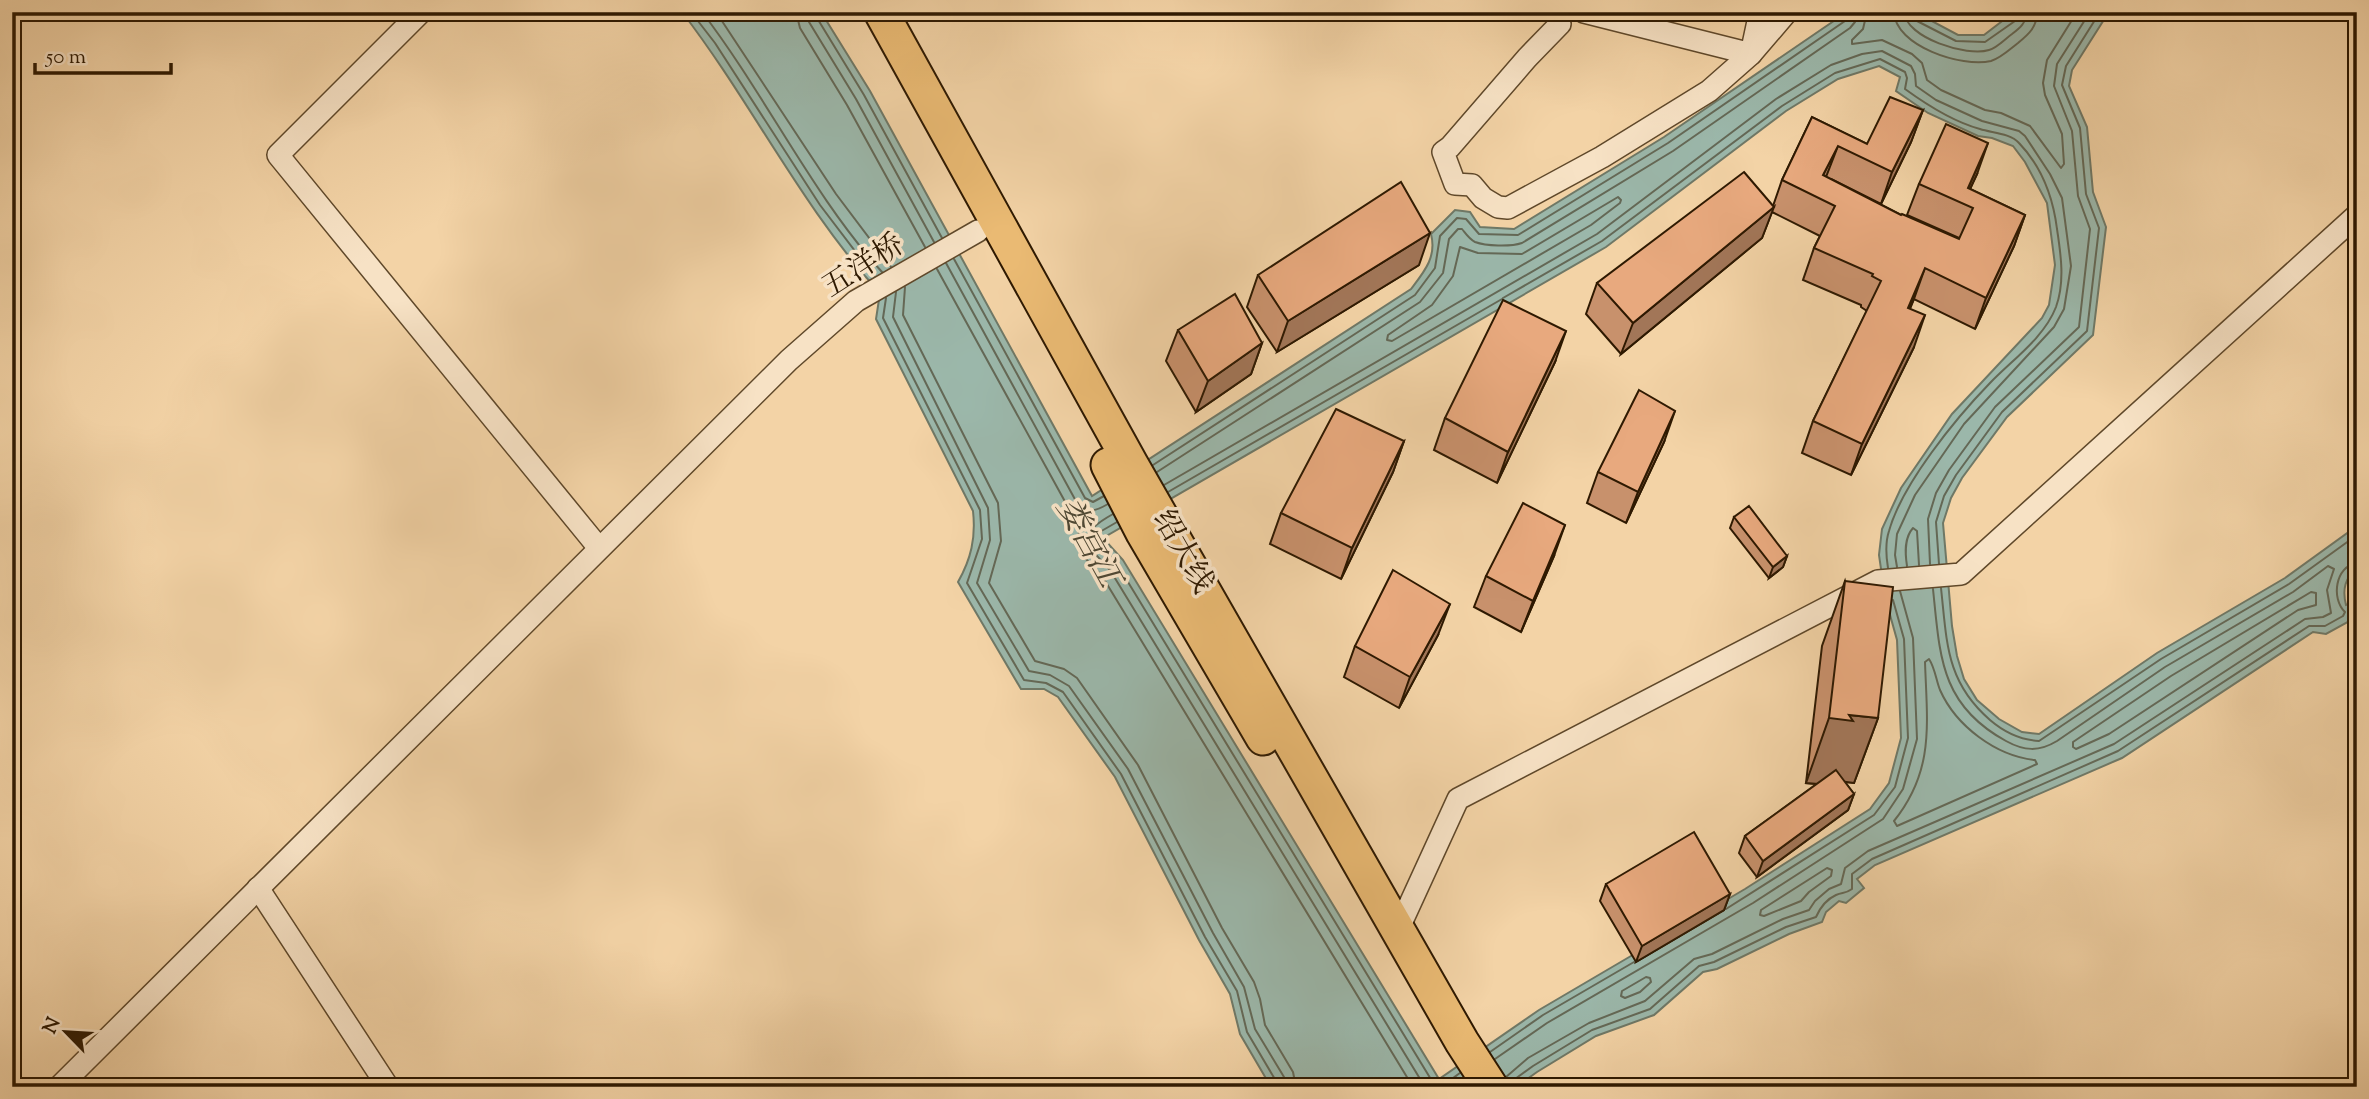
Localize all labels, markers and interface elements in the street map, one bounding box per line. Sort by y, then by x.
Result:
scale bar [35,32,172,76]
text: 50 m [45,43,86,73]
street label: 五洋桥 [815,224,913,310]
water label: 娄宫江 [1044,490,1132,600]
street label: 绍大线 [1141,502,1223,602]
north arrow [32,998,102,1068]
text: N [37,1013,68,1038]

